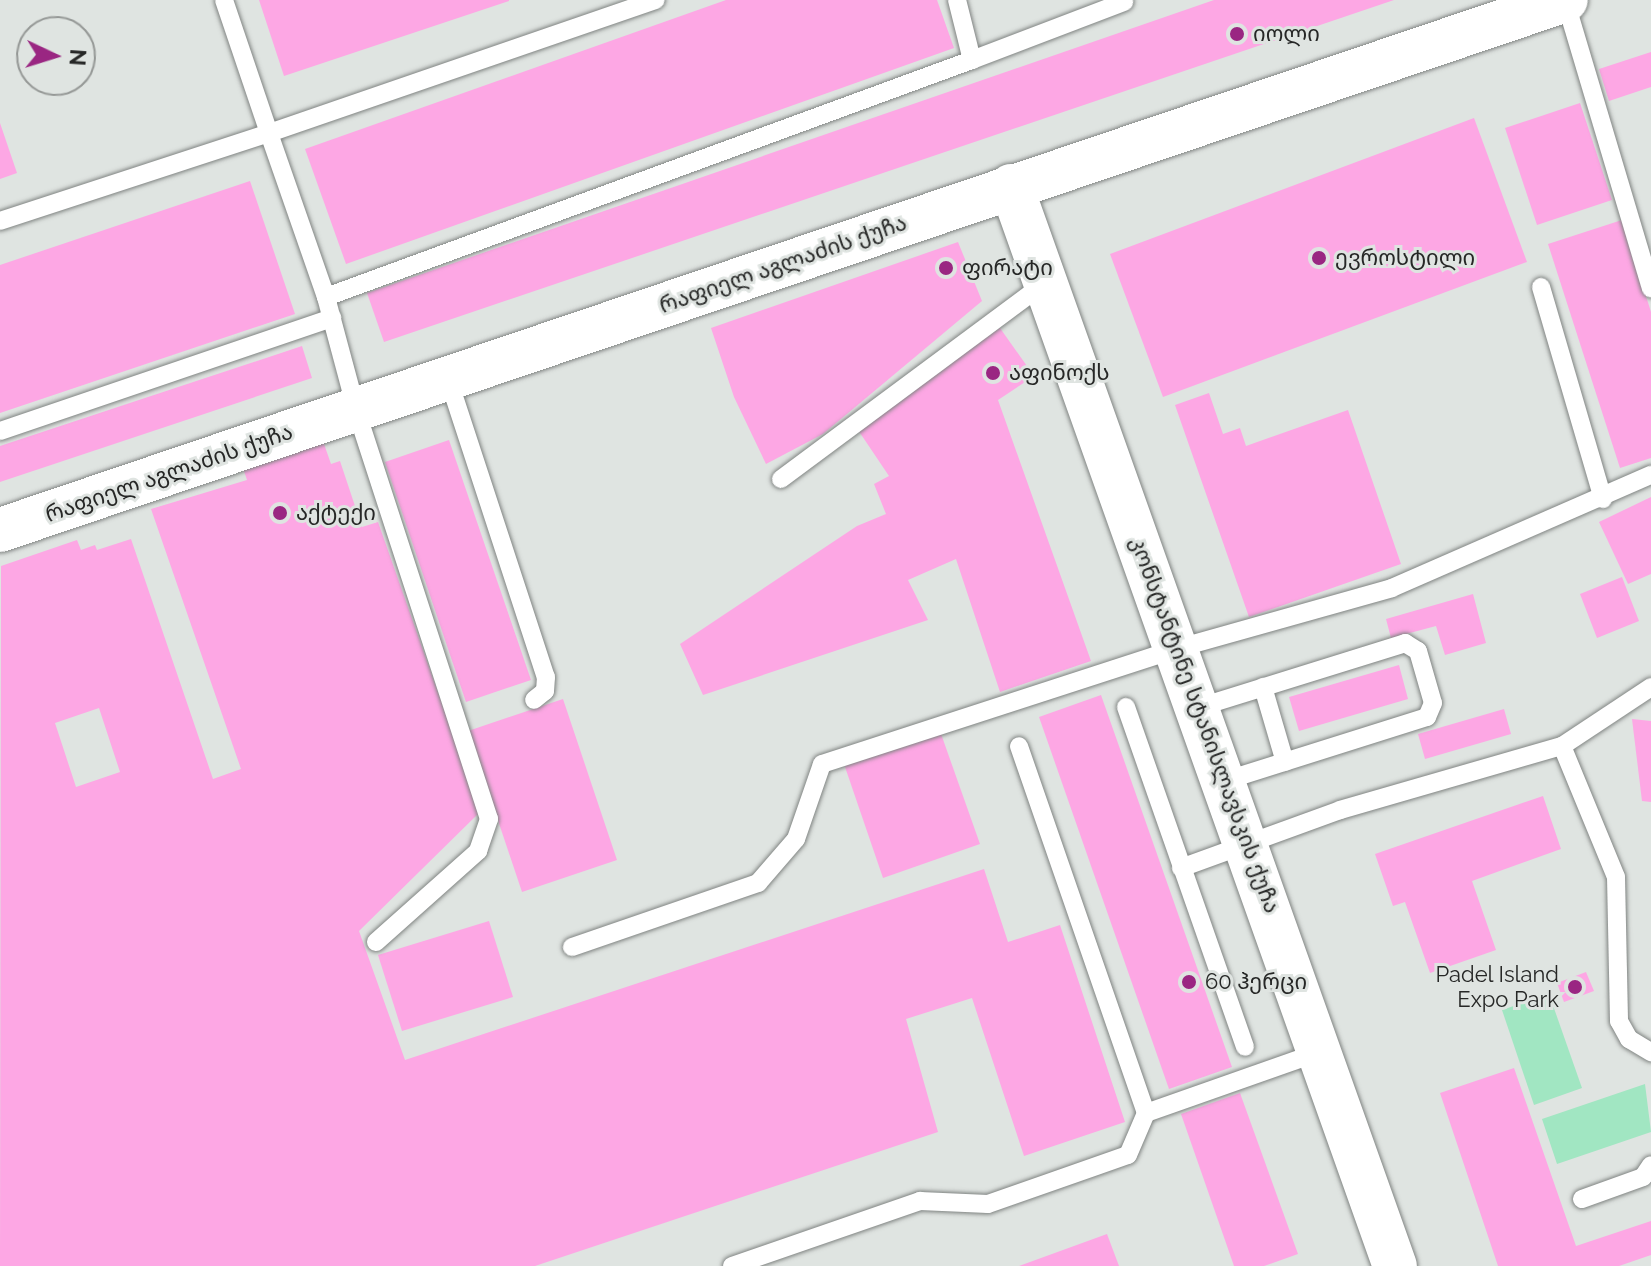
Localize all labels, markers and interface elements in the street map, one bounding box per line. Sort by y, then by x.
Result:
north arrow [16,16,96,96]
place label: იოლი [1253,21,1320,47]
marker: იოლი [1228,25,1246,43]
text: N [64,48,92,67]
street label: რაფიელ აგლაძის ქუჩა [656,209,910,319]
place label: ევროსტილი [1335,245,1475,271]
marker: ევროსტილი [1310,249,1328,267]
place label: ფირატი [962,255,1053,281]
marker: ფირატი [937,259,955,277]
place label: აფინოქს [1009,360,1110,386]
marker: აფინოქს [984,364,1002,382]
street label: რაფიელ აგლაძის ქუჩა [42,418,296,528]
place label: აქტექი [296,500,376,526]
marker: აქტექი [271,504,289,522]
street label: კონსტანტინე სტანისლავსკის ქუჩა [1124,533,1286,917]
place label: Padel Island Expo Park [1435,961,1559,1012]
place label: 60 ჰერცი [1205,969,1307,995]
marker: 60 ჰერცი [1180,973,1198,991]
marker: Padel Island Expo Park [1566,978,1584,996]

